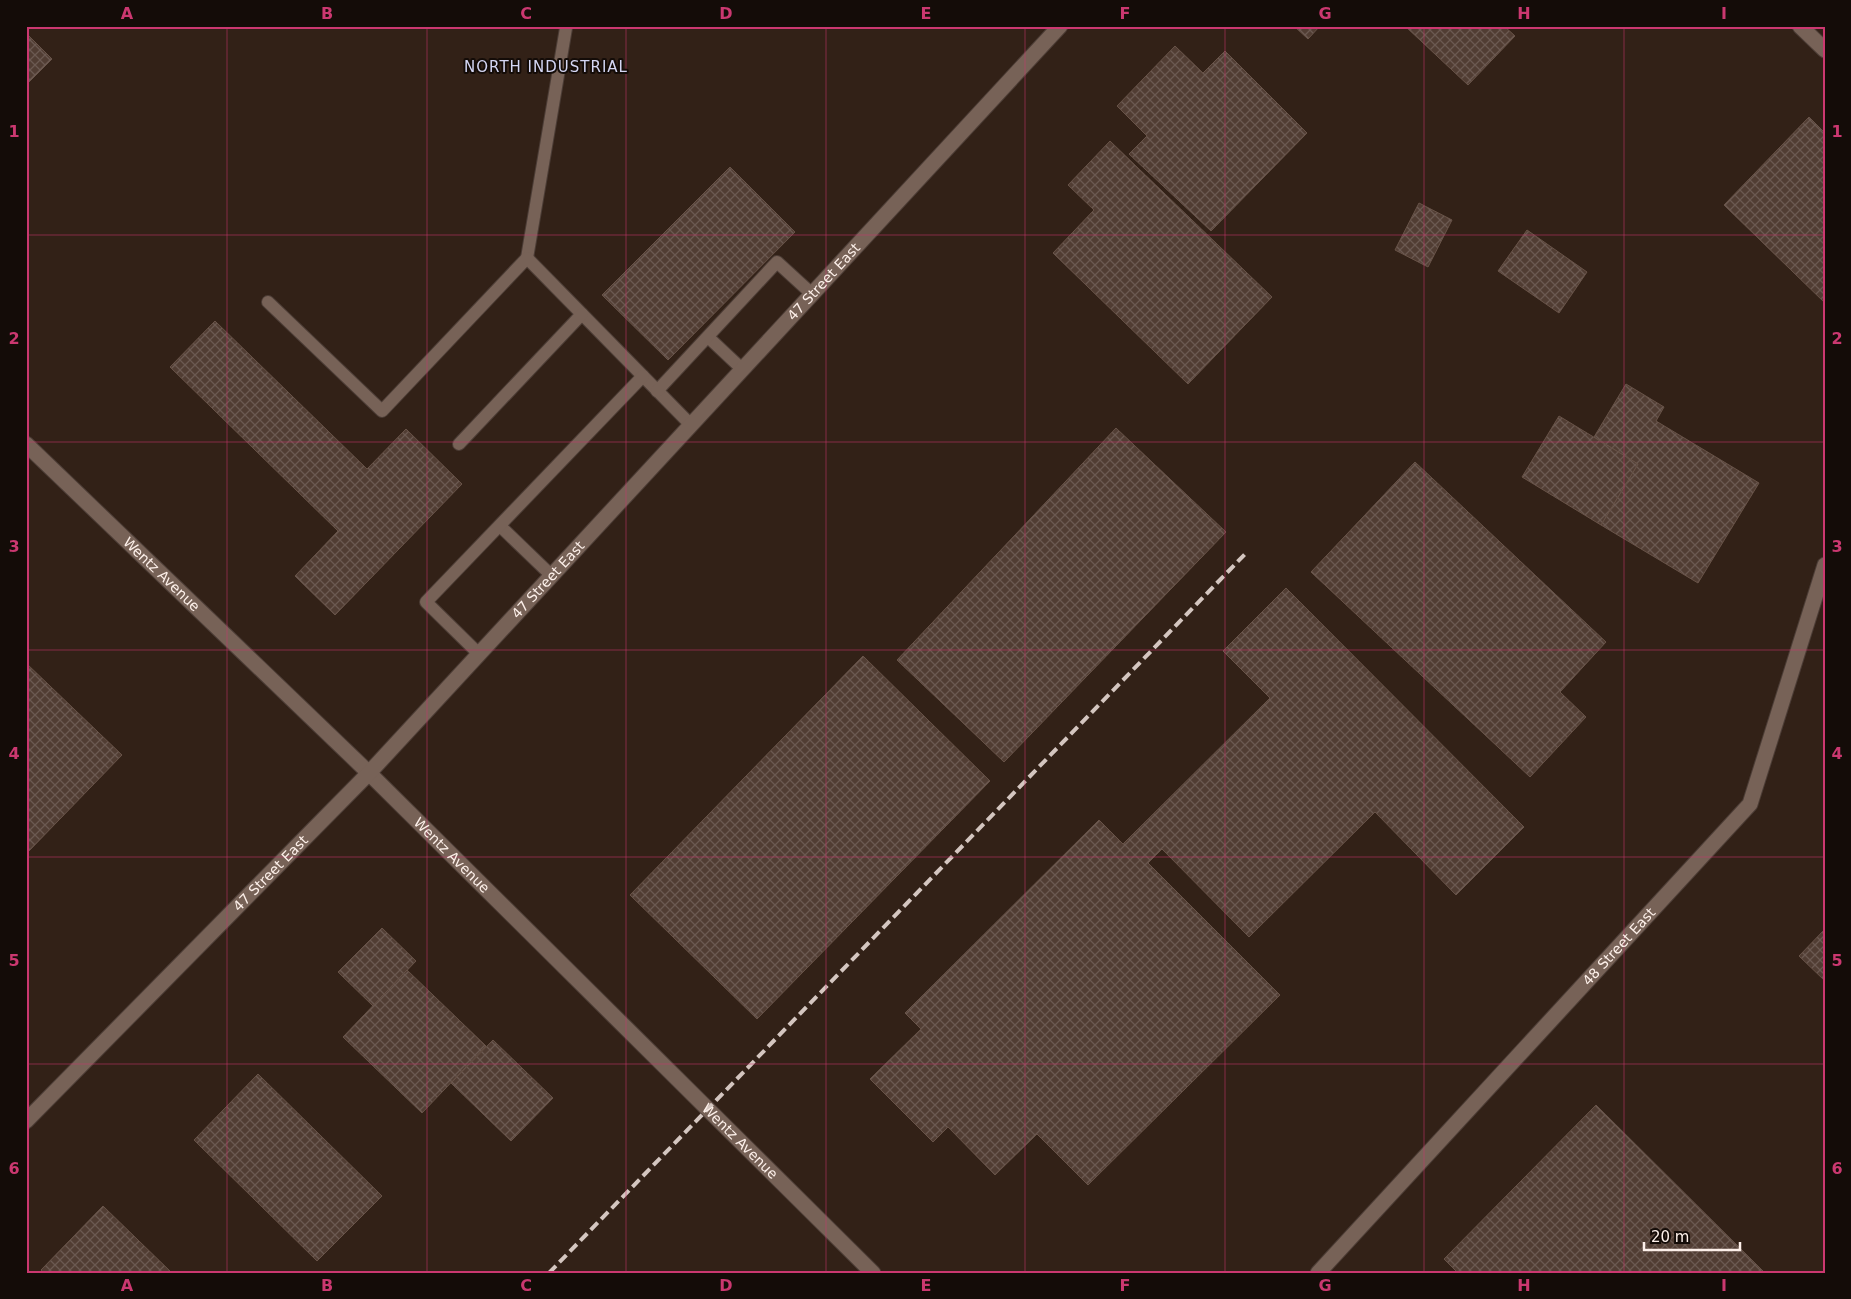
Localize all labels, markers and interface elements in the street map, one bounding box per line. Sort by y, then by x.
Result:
text: A [121,4,134,23]
text: B [321,4,333,23]
text: C [520,4,532,23]
text: D [719,4,733,23]
text: E [921,4,931,23]
text: F [1120,4,1130,23]
text: G [1318,4,1332,23]
text: H [1517,4,1531,23]
text: I [1721,4,1727,23]
district label: NORTH INDUSTRIAL [464,58,628,76]
text: 1 [8,122,20,141]
text: 1 [1831,122,1843,141]
street label: 47 Street East [784,239,864,324]
text: 2 [8,329,20,348]
text: 2 [1831,329,1843,348]
street label: Wentz Avenue [120,534,203,614]
text: 3 [8,537,20,556]
street label: 47 Street East [508,537,588,622]
text: 3 [1831,537,1843,556]
text: 4 [8,744,20,763]
text: 4 [1831,744,1843,763]
street label: Wentz Avenue [411,814,493,896]
street label: 47 Street East [230,832,311,914]
street label: 48 Street East [1579,904,1659,988]
text: 5 [8,951,20,970]
text: 5 [1831,951,1843,970]
street label: Wentz Avenue [699,1100,781,1182]
text: 6 [8,1159,20,1178]
text: 6 [1831,1159,1843,1178]
scale bar [1644,1219,1740,1251]
text: 20 m [1651,1228,1689,1246]
text: A [121,1276,134,1295]
text: B [321,1276,333,1295]
text: C [520,1276,532,1295]
text: D [719,1276,733,1295]
text: E [921,1276,931,1295]
text: F [1120,1276,1130,1295]
text: G [1318,1276,1332,1295]
text: H [1517,1276,1531,1295]
text: I [1721,1276,1727,1295]

